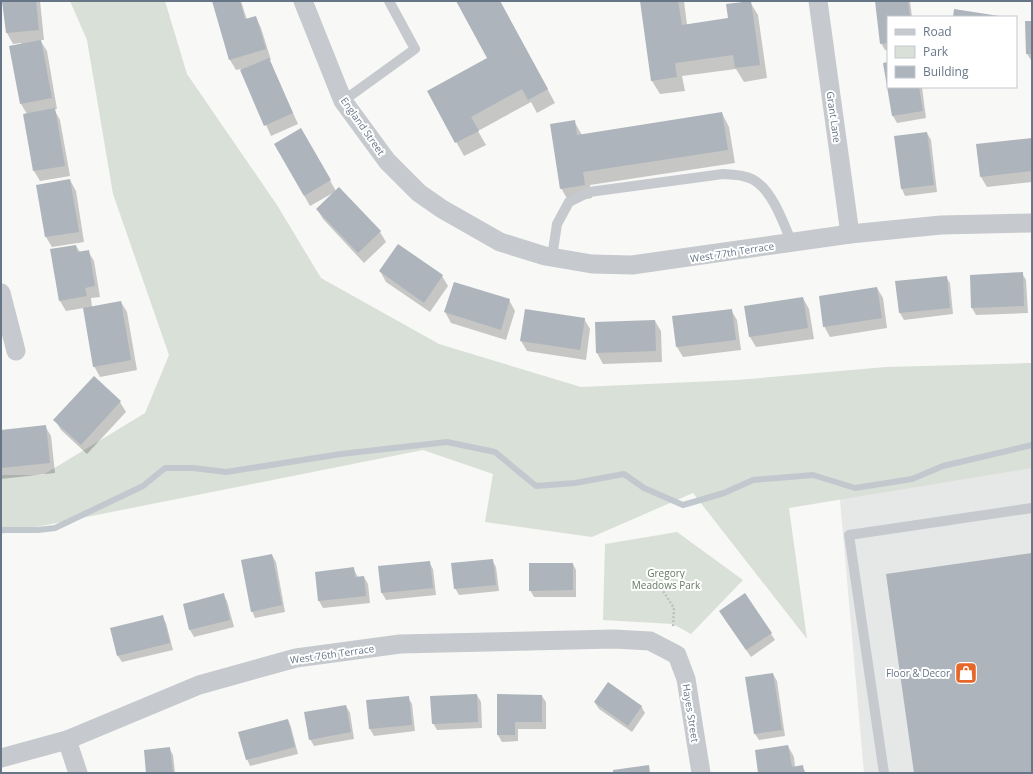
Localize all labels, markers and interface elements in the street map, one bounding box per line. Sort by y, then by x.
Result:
legend [887,16,1017,88]
text: Road [923,23,952,40]
text: Park [923,43,949,60]
text: Building [923,63,969,80]
street label: Grant Lane [823,90,845,144]
street label: England Street [338,94,388,158]
street label: West 77th Terrace [689,238,775,266]
park label: Gregory Meadows Park [632,566,701,592]
street label: West 76th Terrace [289,641,375,667]
shop icon: Floor & Decor [953,660,979,686]
place label: Floor & Decor [886,666,950,680]
street label: Hayes Street [679,683,703,744]

